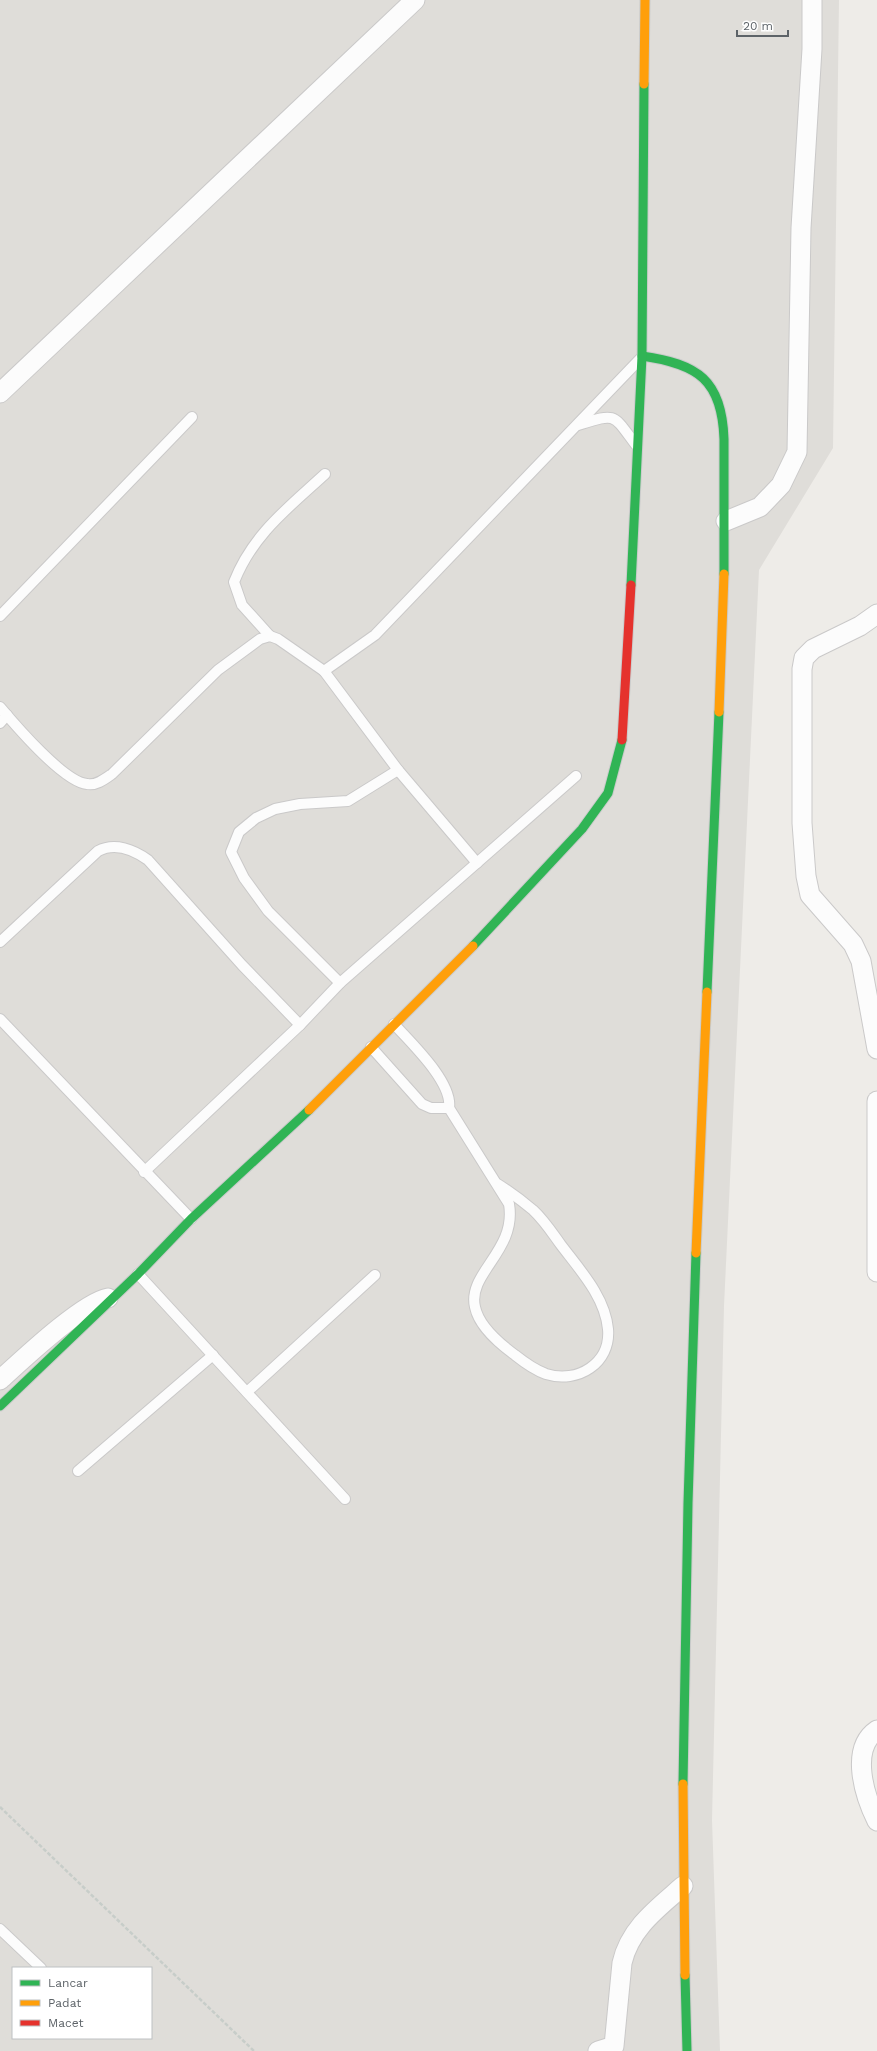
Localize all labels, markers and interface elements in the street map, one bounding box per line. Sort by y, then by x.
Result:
scale bar [737,12,788,38]
text: 20 m [743,19,773,33]
legend [12,1967,152,2039]
text: Lancar [48,1976,88,1990]
text: Padat [48,1996,81,2010]
text: Macet [48,2016,83,2030]

